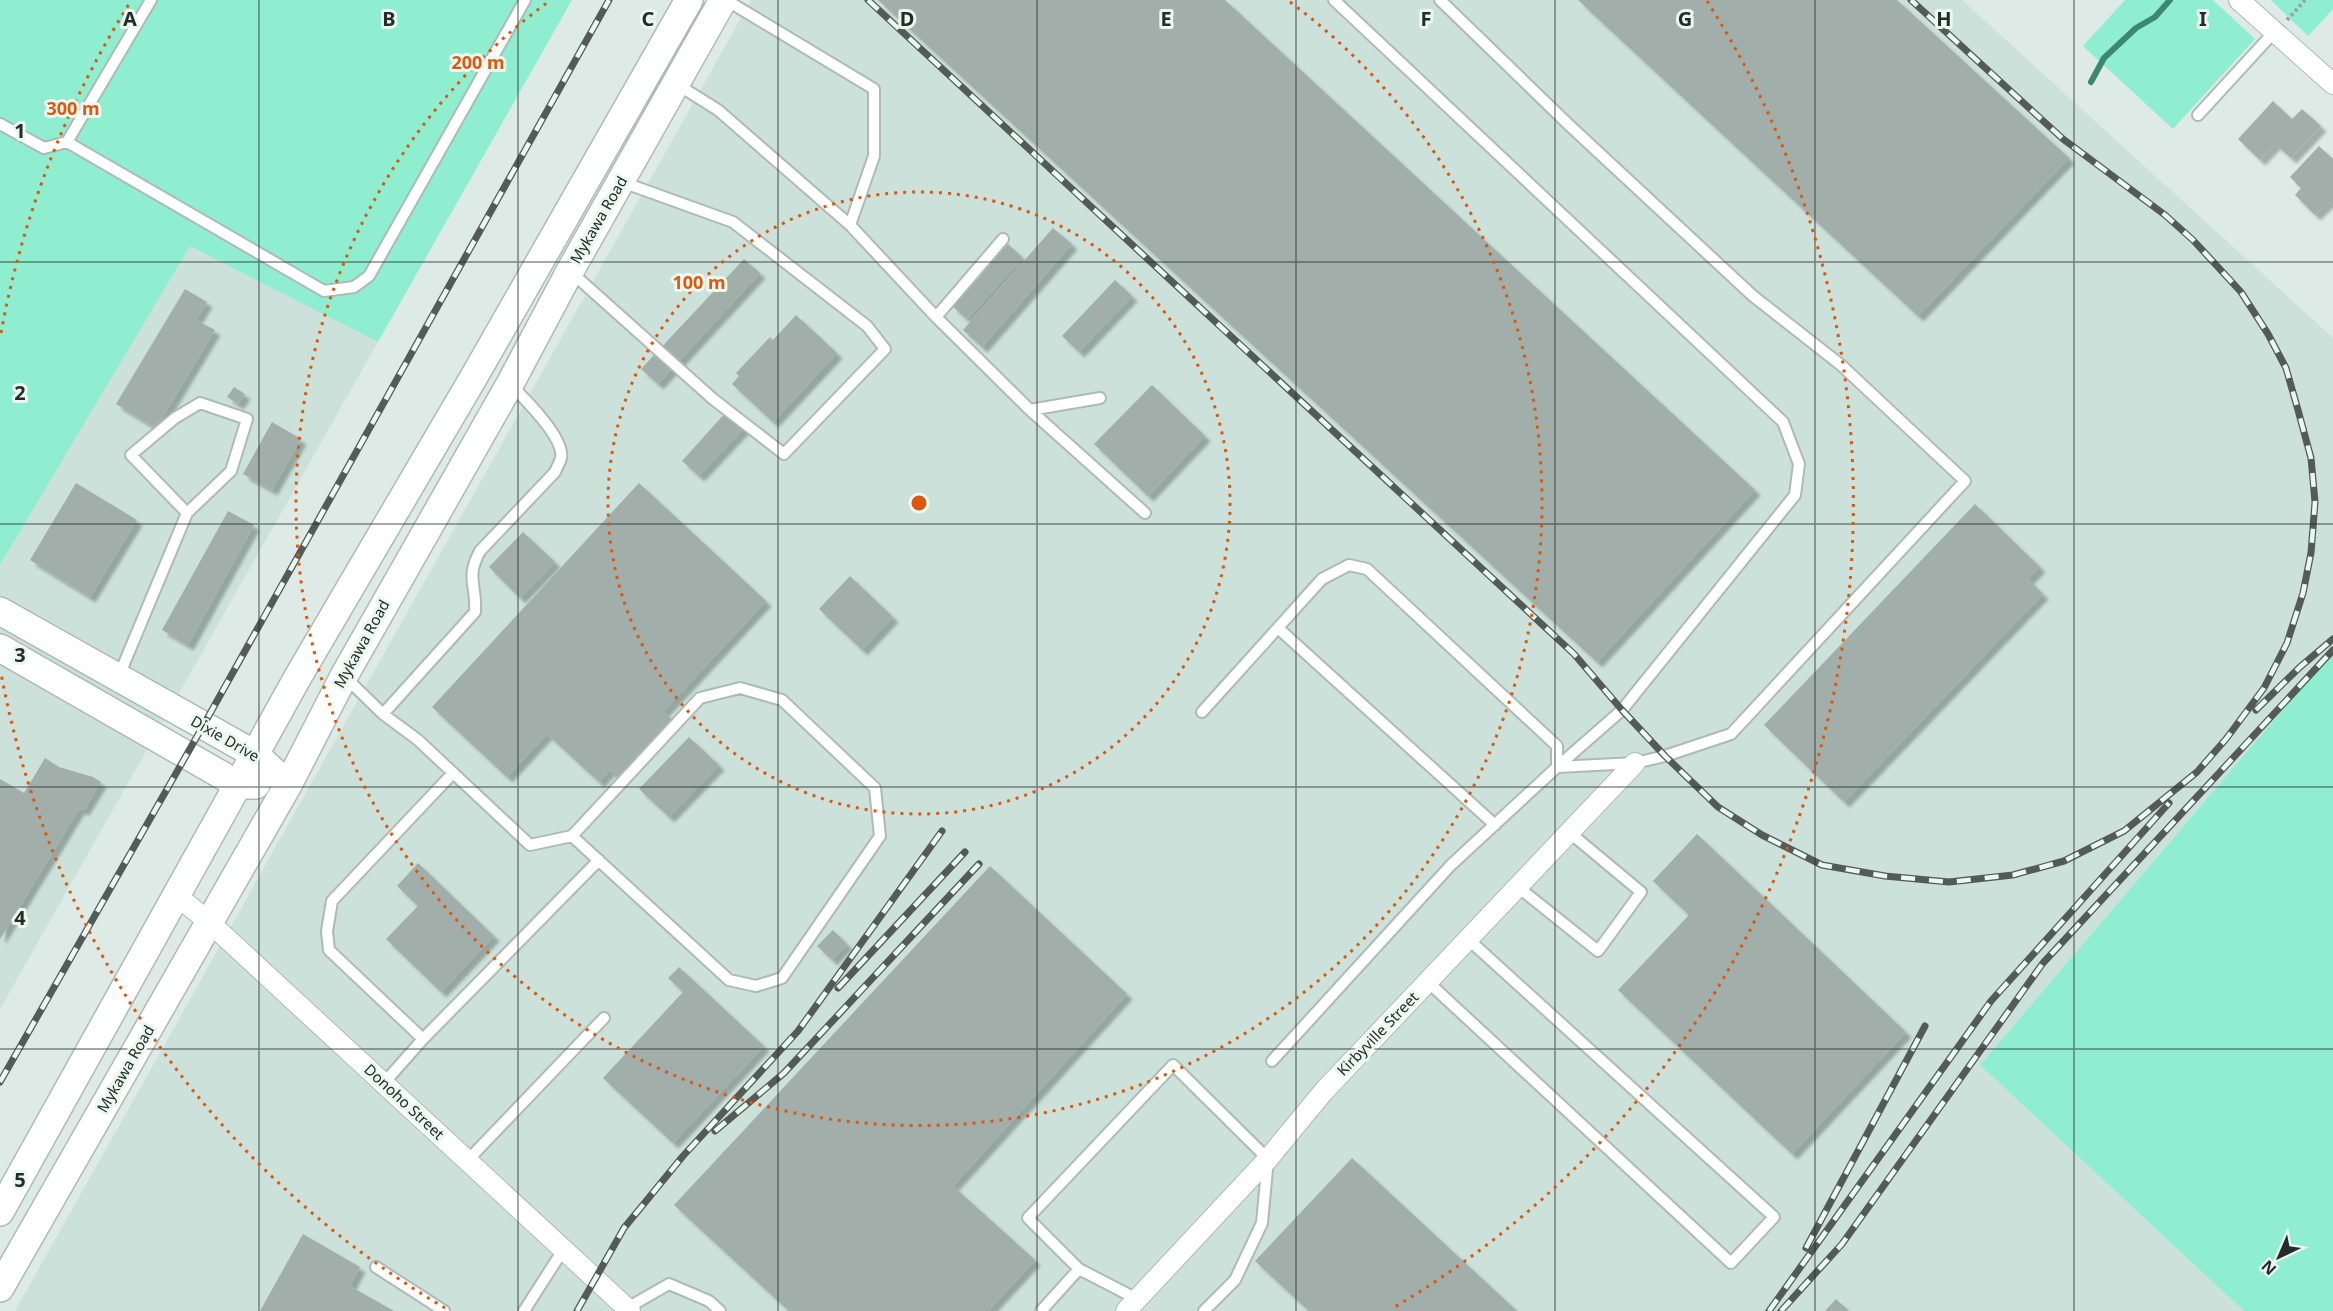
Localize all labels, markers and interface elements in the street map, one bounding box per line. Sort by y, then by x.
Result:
text: A [123,5,137,32]
text: B [382,5,396,32]
text: C [642,5,655,32]
text: D [900,5,914,32]
text: E [1160,5,1172,32]
text: F [1421,5,1431,32]
text: G [1678,5,1692,32]
text: H [1936,5,1952,32]
text: I [2199,5,2207,32]
text: 200 m [451,50,505,74]
text: 300 m [46,96,100,120]
text: 1 [14,117,26,144]
street label: Mykawa Road [565,172,631,267]
text: 100 m [672,270,726,294]
text: 2 [14,379,26,406]
centre of rings [909,493,929,513]
street label: Mykawa Road [329,596,394,691]
text: 3 [14,641,26,668]
street label: Dixie Drive [188,710,263,766]
text: 4 [14,904,26,931]
street label: Kirbyville Street [1332,987,1423,1080]
street label: Mykawa Road [92,1021,158,1116]
street label: Donoho Street [360,1059,449,1144]
text: 5 [14,1166,26,1193]
north arrow [2249,1227,2309,1287]
text: N [2256,1255,2281,1280]

